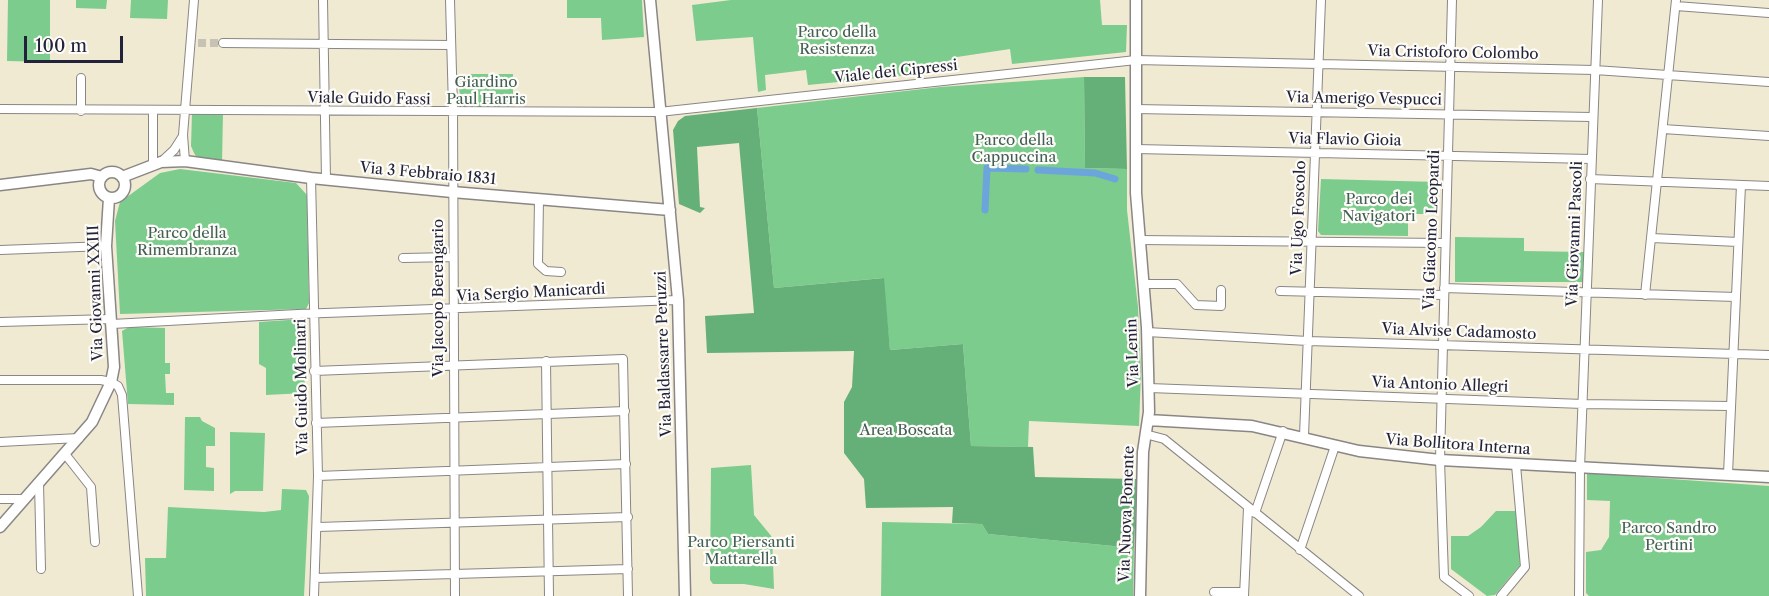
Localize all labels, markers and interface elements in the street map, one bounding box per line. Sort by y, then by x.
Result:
scale bar [27,24,126,62]
park label: Parco della Resistenza [797,24,877,59]
text: 100 m [35,35,87,57]
street label: Via Cristoforo Colombo [1367,43,1539,63]
street label: Viale dei Cipressi [834,57,958,87]
park label: Giardino Paul Harris [446,74,526,109]
street label: Viale Guido Fassi [307,89,431,109]
street label: Via Amerigo Vespucci [1286,89,1442,109]
street label: Via Flavio Gioia [1288,130,1402,150]
park label: Parco della Cappuccina [972,132,1056,167]
street label: Via Giacomo Leopardi [1420,149,1444,311]
street label: Via 3 Febbraio 1831 [359,159,497,189]
street label: Via Ugo Foscolo [1288,160,1310,276]
street label: Via Giovanni Pascoli [1563,161,1587,307]
park label: Parco dei Navigatori [1342,191,1416,226]
street label: Via Jacopo Berengario [430,219,448,377]
street label: Via Giovanni XXIII [85,225,107,361]
park label: Parco della Rimembranza [137,225,237,260]
street label: Via Baldassarre Peruzzi [652,270,676,438]
street label: Via Sergio Manicardi [456,280,606,306]
street label: Via Lenin [1123,318,1143,388]
street label: Via Guido Molinari [292,319,312,455]
street label: Via Alvise Cadamosto [1381,320,1537,344]
street label: Via Antonio Allegri [1371,374,1509,396]
park label: Area Boscata [860,422,952,440]
street label: Via Bollitora Interna [1385,431,1531,459]
street label: Via Nuova Ponente [1116,445,1138,583]
park label: Parco Sandro Pertini [1621,520,1717,555]
park label: Parco Piersanti Mattarella [687,534,795,569]

